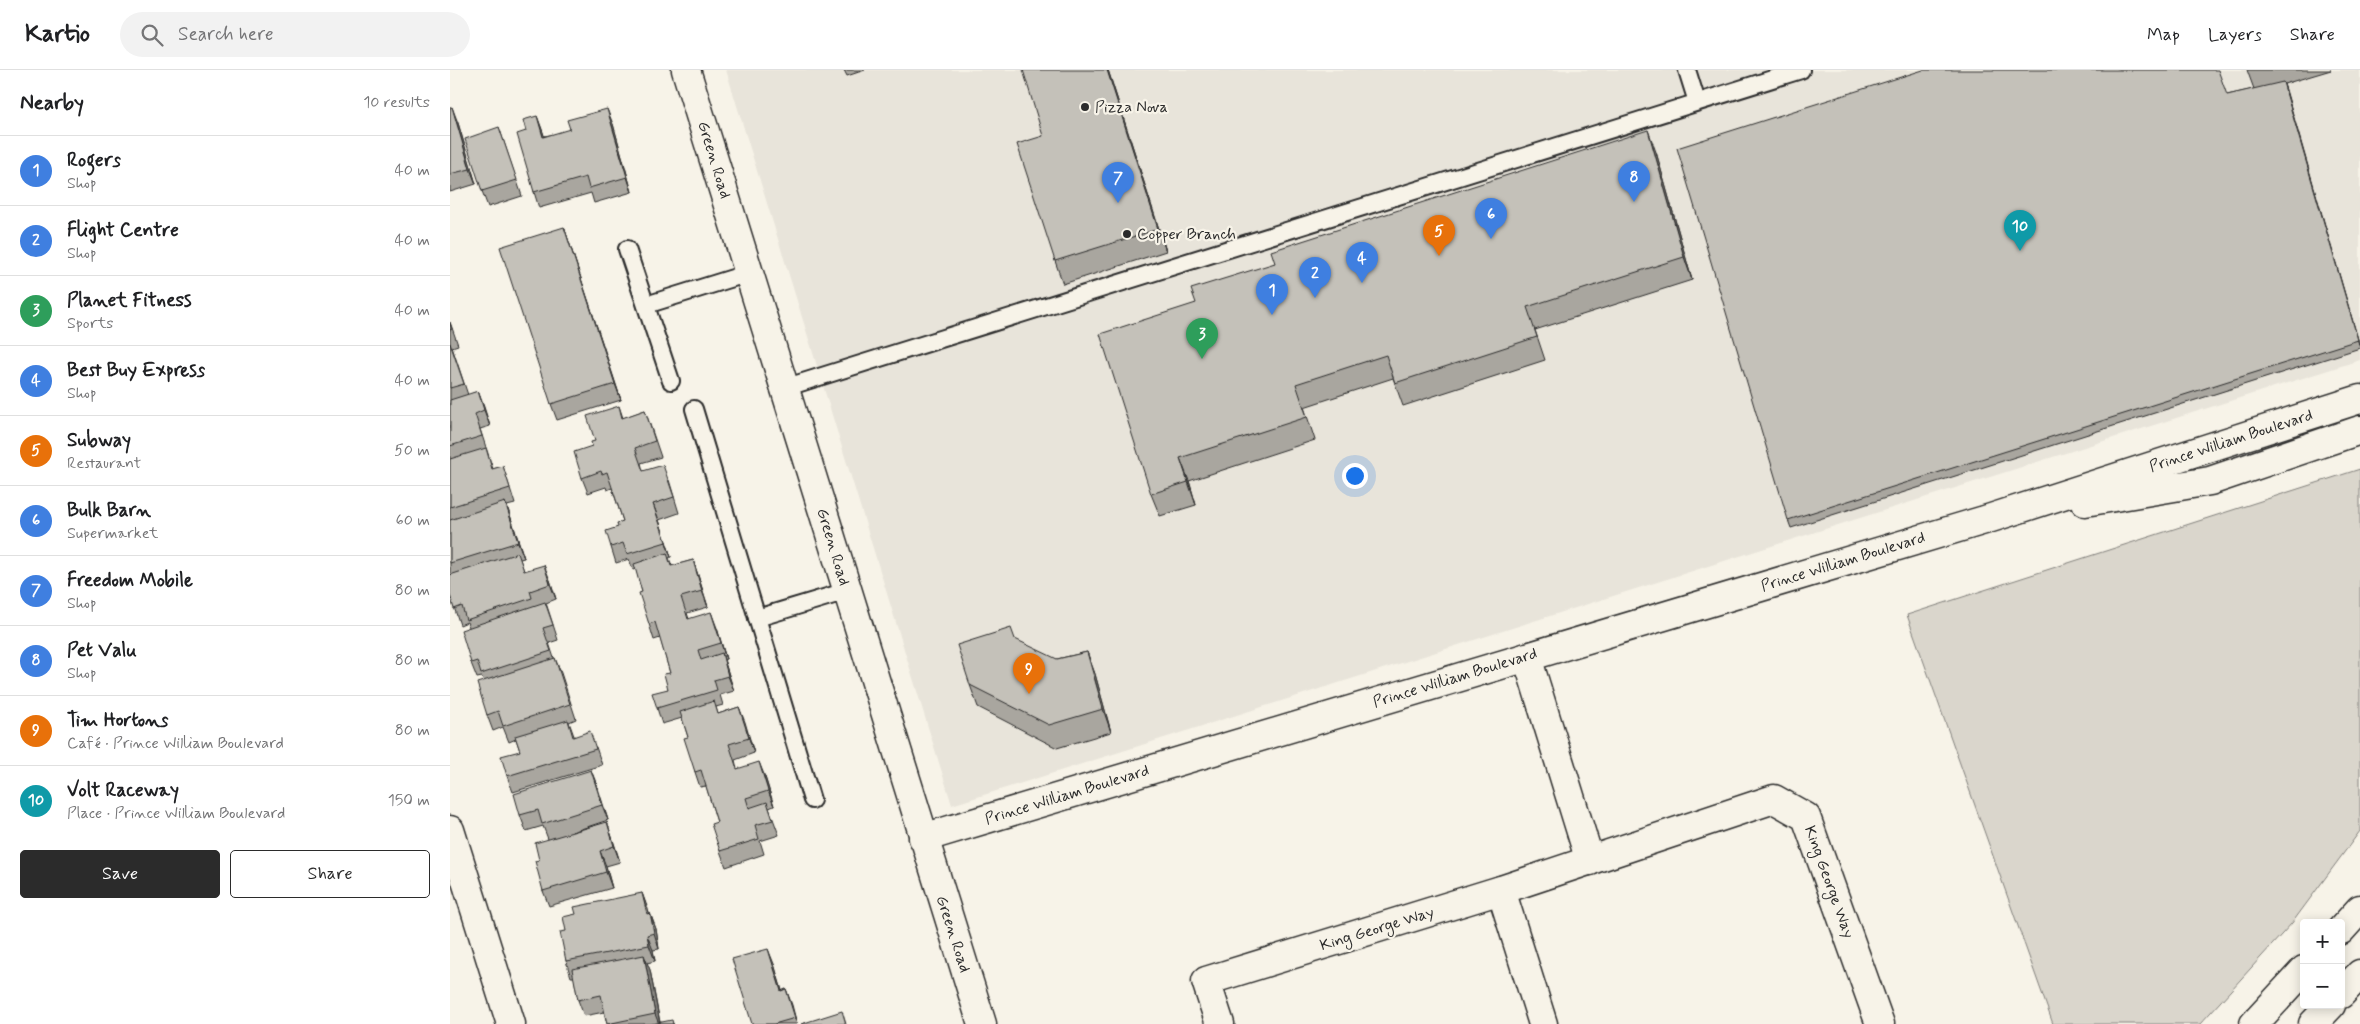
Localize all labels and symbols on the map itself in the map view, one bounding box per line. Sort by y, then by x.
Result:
place label: Pizza Nova [1095,97,1168,118]
marker: Pizza Nova [1079,101,1091,113]
street label: Green Road [692,119,736,201]
pin: 8 [1618,161,1650,202]
pin: 7 [1102,162,1134,203]
pin: 6 [1475,198,1507,239]
pin: 10 [2004,210,2036,251]
pin: 5 [1423,215,1455,256]
place label: Copper Branch [1137,224,1236,245]
marker: Copper Branch [1121,228,1133,240]
pin: 4 [1346,242,1378,283]
pin: 2 [1299,257,1331,298]
pin: 1 [1256,274,1288,315]
pin: 3 [1186,318,1218,359]
street label: Prince William Boulevard [2147,405,2315,477]
your location [1342,463,1368,489]
street label: Green Road [811,506,855,588]
street label: Prince William Boulevard [1758,527,1928,597]
street label: Prince William Boulevard [1370,643,1540,713]
pin: 9 [1013,653,1045,694]
street label: Prince William Boulevard [982,760,1152,830]
street label: King George Way [1798,823,1859,941]
street label: Green Road [931,893,975,975]
street label: King George Way [1317,902,1437,957]

